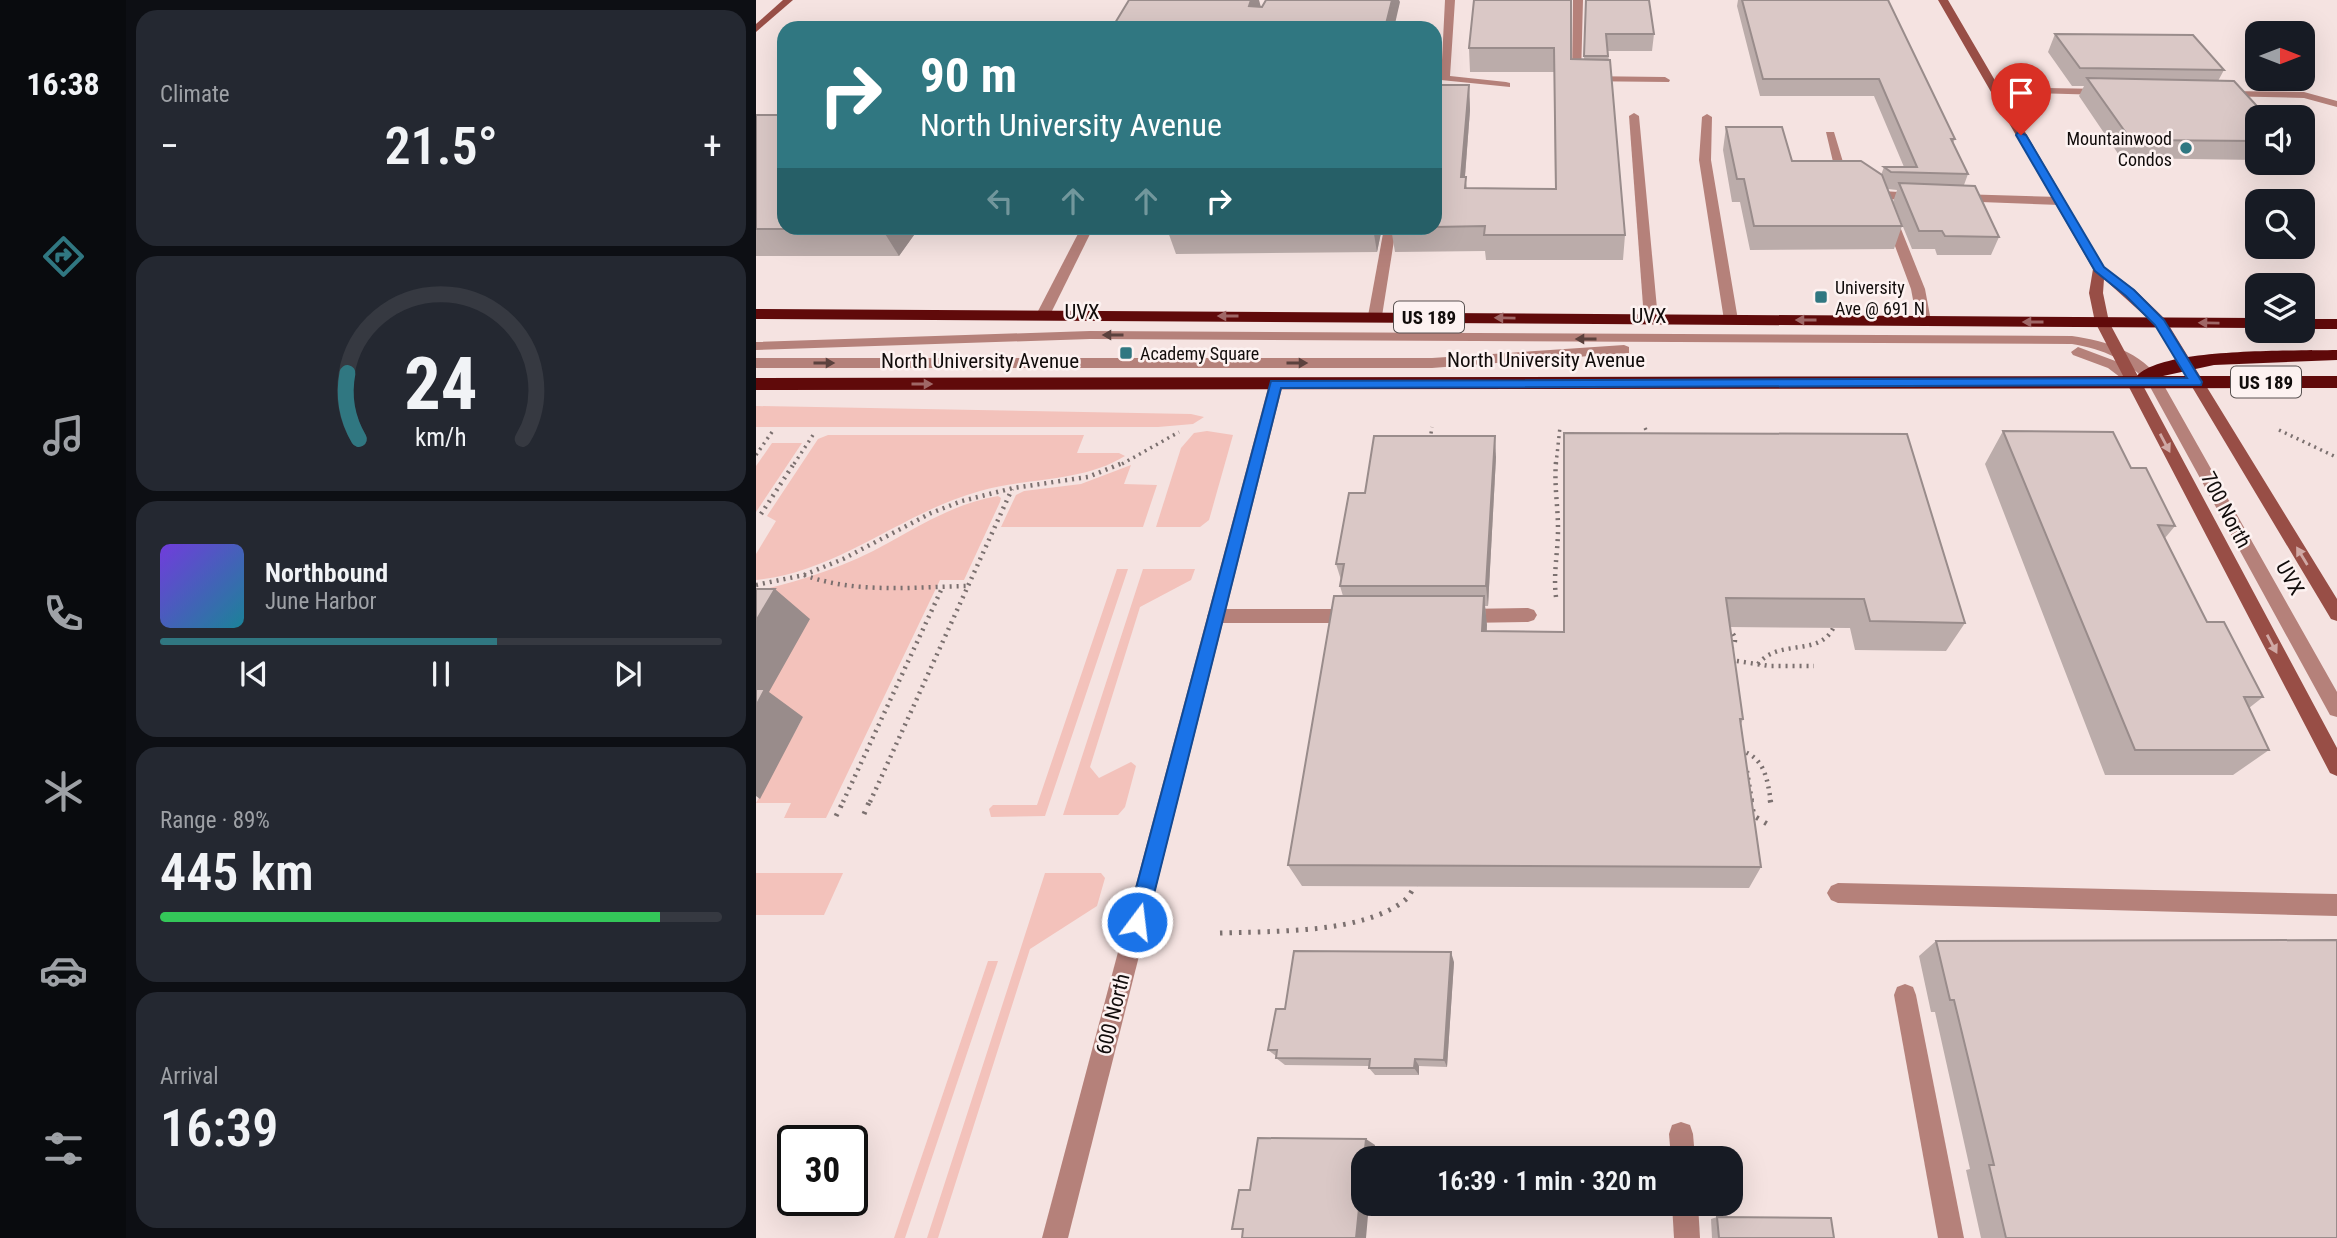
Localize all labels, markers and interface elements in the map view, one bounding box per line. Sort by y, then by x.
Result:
north arrow [2245,21,2315,91]
map controls [2245,21,2315,343]
text: 90 m [920,47,1017,104]
icon: right [805,49,896,140]
pin [1991,63,2051,135]
text: 16:38 [26,65,100,103]
icon: arrive [2002,74,2040,112]
text: Climate [160,81,230,108]
button: sound [2245,105,2315,175]
text: North University Avenue [920,106,1222,144]
text: 21.5° [384,116,498,177]
text: − [160,124,179,168]
text: + [703,124,722,168]
place label: Mountainwood Condos [2066,128,2172,170]
marker: Mountainwood Condos [2178,140,2194,156]
icon: left [981,182,1019,220]
icon: ahead [1054,182,1092,220]
icon: ahead [1127,182,1165,220]
icon: right [1200,182,1238,220]
button: search [2245,189,2315,259]
icon: directions [39,232,88,281]
button: layers [2245,273,2315,343]
place label: University Ave @ 691 N [1835,277,1925,319]
marker: University Ave @ 691 N [1813,289,1829,305]
street label: UVX [1064,300,1100,324]
road number: US 189 [1394,302,1464,332]
street label: UVX [1631,304,1667,328]
one-way arrow [1217,310,1239,322]
one-way arrow [1494,312,1516,324]
one-way arrow [1795,314,1817,326]
one-way arrow [2022,316,2044,328]
one-way arrow [2197,317,2219,329]
one-way arrow [1102,329,1124,341]
one-way arrow [1574,333,1596,344]
text: 24 [404,342,478,428]
place label: Academy Square [1140,343,1259,364]
marker: Academy Square [1118,345,1134,361]
street label: North University Avenue [1447,348,1645,372]
street label: North University Avenue [881,349,1079,373]
one-way arrow [813,357,835,369]
one-way arrow [1286,357,1308,369]
road number: US 189 [2231,366,2301,398]
one-way arrow [911,378,933,390]
icon: music [39,411,88,460]
text: km/h [415,423,467,452]
one-way arrow [2159,433,2171,453]
street label: 700 North [2196,468,2256,552]
one-way arrow [2295,546,2308,565]
street label: UVX [2271,557,2309,599]
text: Northbound [265,558,388,588]
text: June Harbor [265,588,377,615]
icon: phone [39,589,88,638]
one-way arrow [2266,634,2278,654]
icon: previous [235,655,273,693]
icon: pause [422,655,460,693]
icon: next [609,655,647,693]
icon: climate [39,767,88,816]
text: Range · 89% [160,807,270,834]
text: 445 km [160,842,314,903]
position arrow [1100,885,1174,959]
icon: car [39,946,88,995]
street label: 600 North [1091,971,1135,1057]
text: Arrival [160,1063,219,1090]
text: 16:39 [160,1098,278,1159]
icon: filters [39,1124,88,1173]
speed limit sign: 30 [777,1125,868,1216]
text: 16:39 · 1 min · 320 m [1437,1166,1657,1196]

